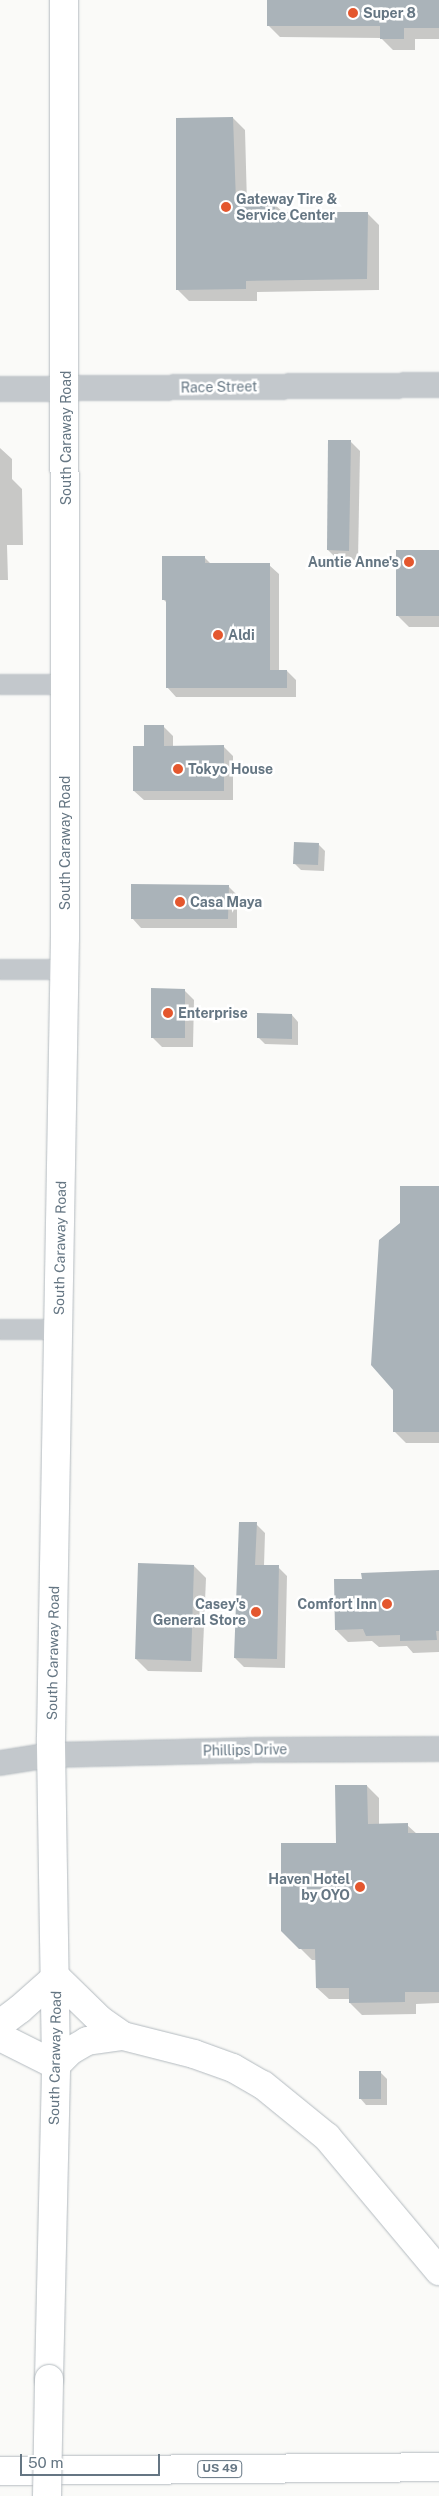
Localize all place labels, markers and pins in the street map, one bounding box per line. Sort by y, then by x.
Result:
place label: Super 8 [363,5,416,21]
marker: Super 8 [347,7,359,19]
place label: Gateway Tire & Service Center [236,191,338,223]
marker: Gateway Tire & Service Center [220,201,232,213]
place label: Auntie Anne's [308,554,399,570]
marker: Auntie Anne's [403,556,415,568]
place label: Aldi [228,627,255,643]
marker: Aldi [212,629,224,641]
place label: Tokyo House [188,761,273,777]
marker: Tokyo House [172,763,184,775]
place label: Casa Maya [190,894,262,910]
marker: Casa Maya [174,896,186,908]
place label: Enterprise [178,1005,248,1021]
marker: Enterprise [162,1007,174,1019]
place label: Casey's General Store [153,1596,246,1628]
place label: Comfort Inn [297,1596,377,1612]
marker: Comfort Inn [381,1598,393,1610]
marker: Casey's General Store [250,1606,262,1618]
place label: Haven Hotel by OYO [268,1871,350,1904]
marker: Haven Hotel by OYO [354,1881,366,1893]

